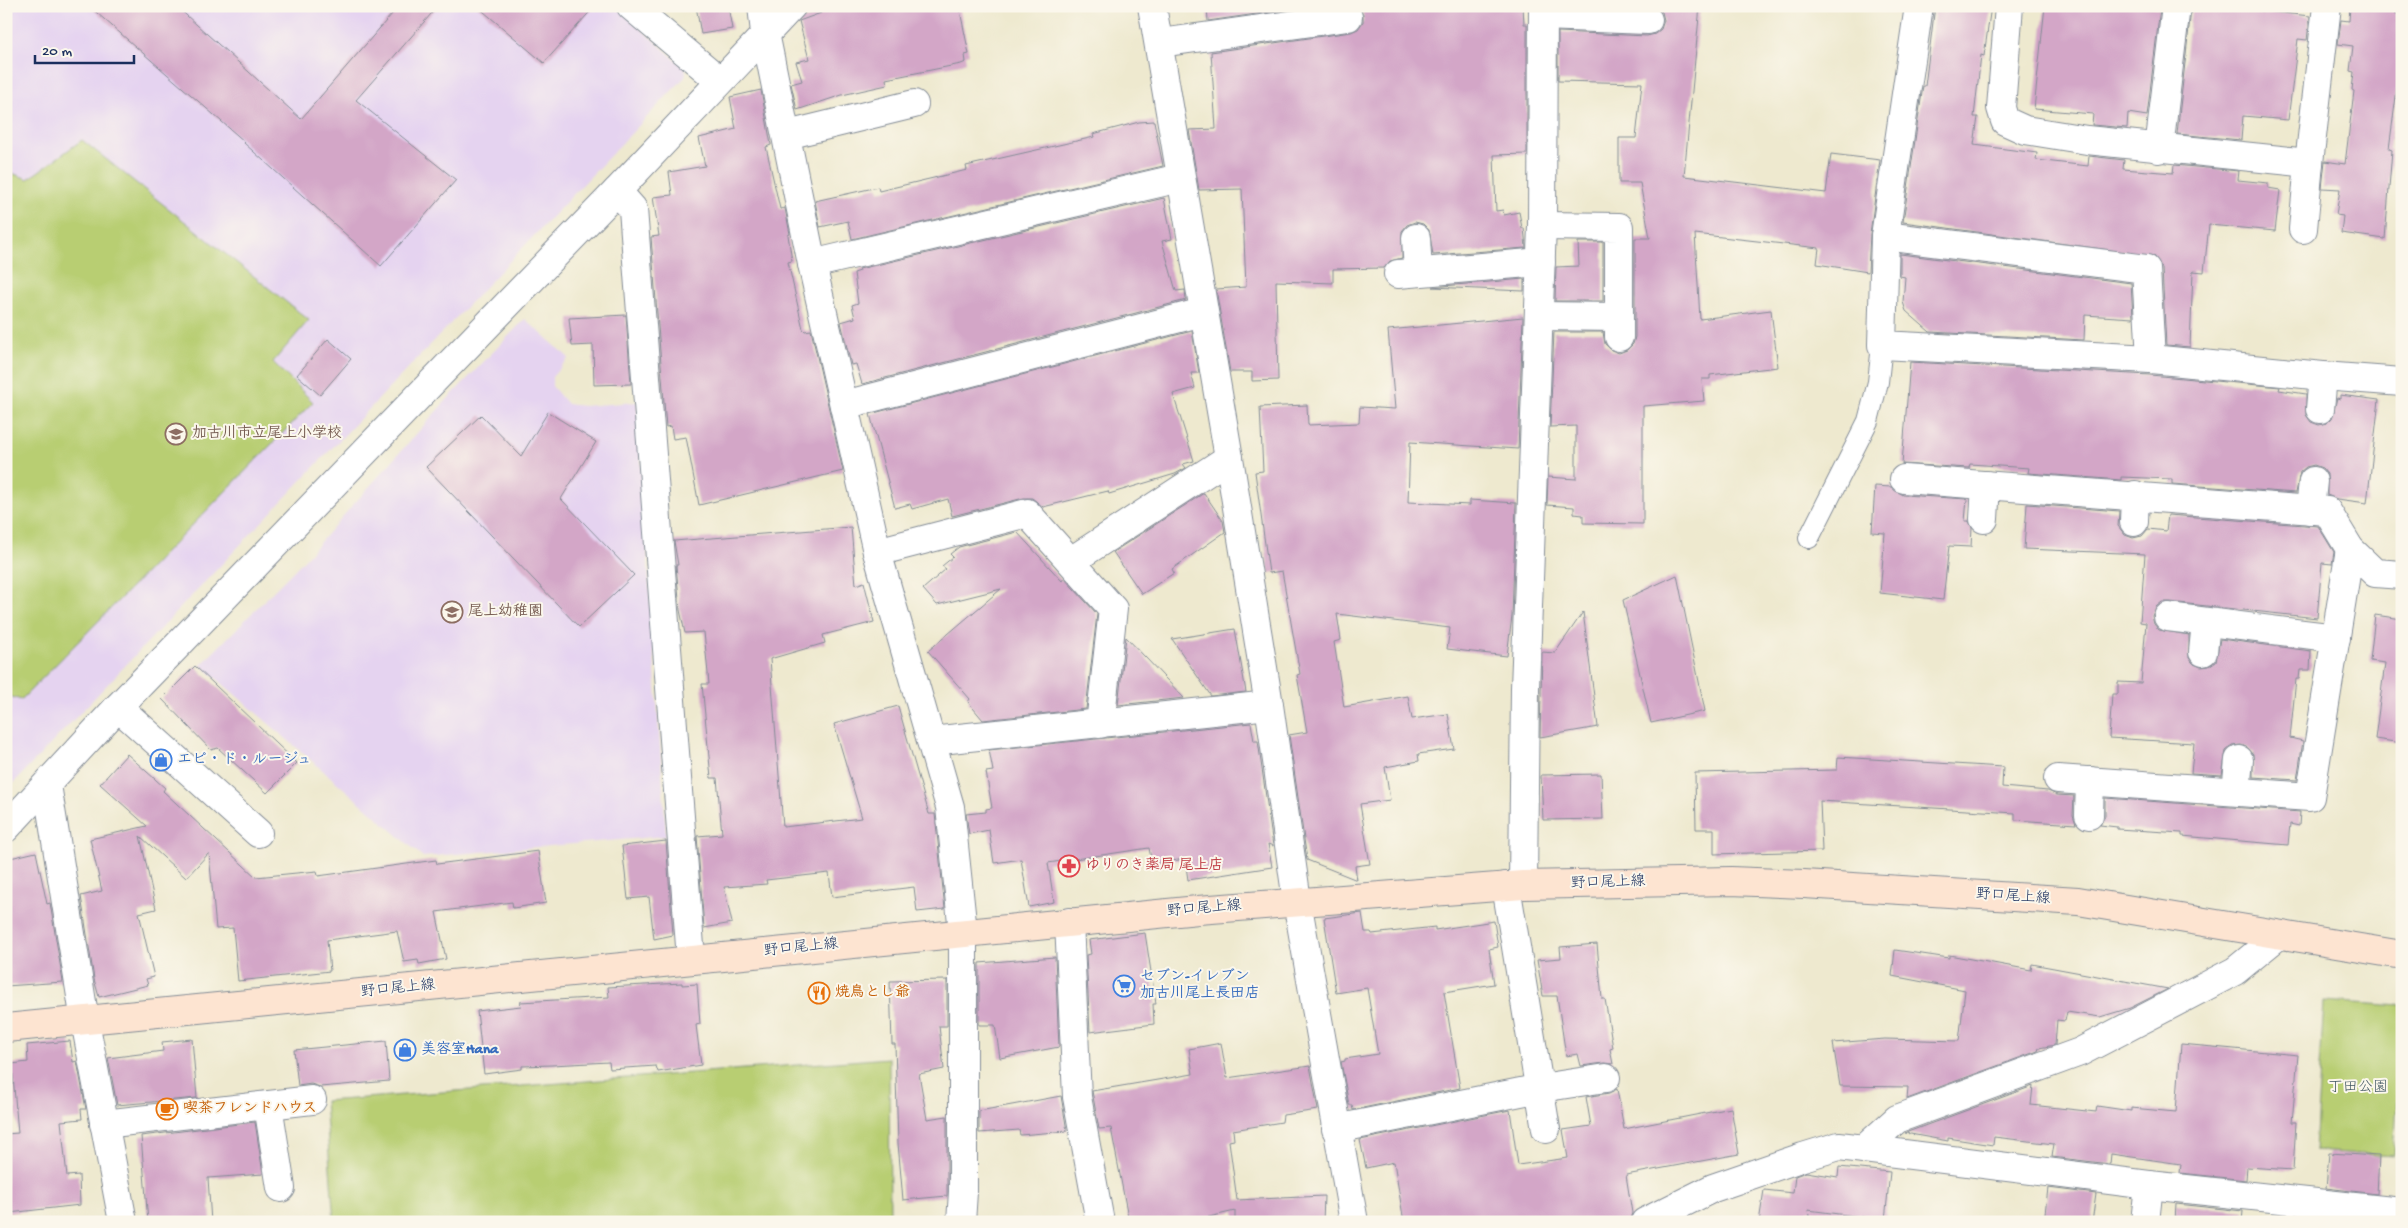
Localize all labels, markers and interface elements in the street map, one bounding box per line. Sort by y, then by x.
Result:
scale bar [35,32,134,64]
text: 20 m [42,43,72,61]
school or university icon: 加古川市立尾上小学校 [164,422,188,446]
place label: 加古川市立尾上小学校 [192,424,342,443]
school or university icon: 尾上幼稚園 [440,600,464,624]
place label: 尾上幼稚園 [468,602,543,621]
shop icon: エピ・ド・ルージュ [149,748,173,772]
place label: エピ・ド・ルージュ [177,751,312,769]
pharmacy icon: ゆりのき薬局 尾上店 [1057,854,1081,878]
place label: ゆりのき薬局 尾上店 [1085,856,1224,875]
street label: 野口尾上線 [1570,872,1646,893]
street label: 野口尾上線 [1975,884,2051,909]
street label: 野口尾上線 [1166,896,1242,921]
street label: 野口尾上線 [763,934,839,961]
place label: セブン-イレブン 加古川尾上長田店 [1140,968,1260,1003]
supermarket icon: セブン-イレブン 加古川尾上長田店 [1112,974,1136,998]
street label: 野口尾上線 [360,975,436,1002]
restaurant icon: 焼鳥とし爺 [807,981,831,1005]
place label: 焼鳥とし爺 [835,983,910,1002]
shop icon: 美容室Hana [393,1038,417,1062]
place label: 美容室Hana [421,1040,499,1059]
park label: 丁田公園 [2328,1079,2388,1097]
cafe icon: 喫茶フレンドハウス [155,1097,179,1121]
place label: 喫茶フレンドハウス [183,1099,317,1118]

